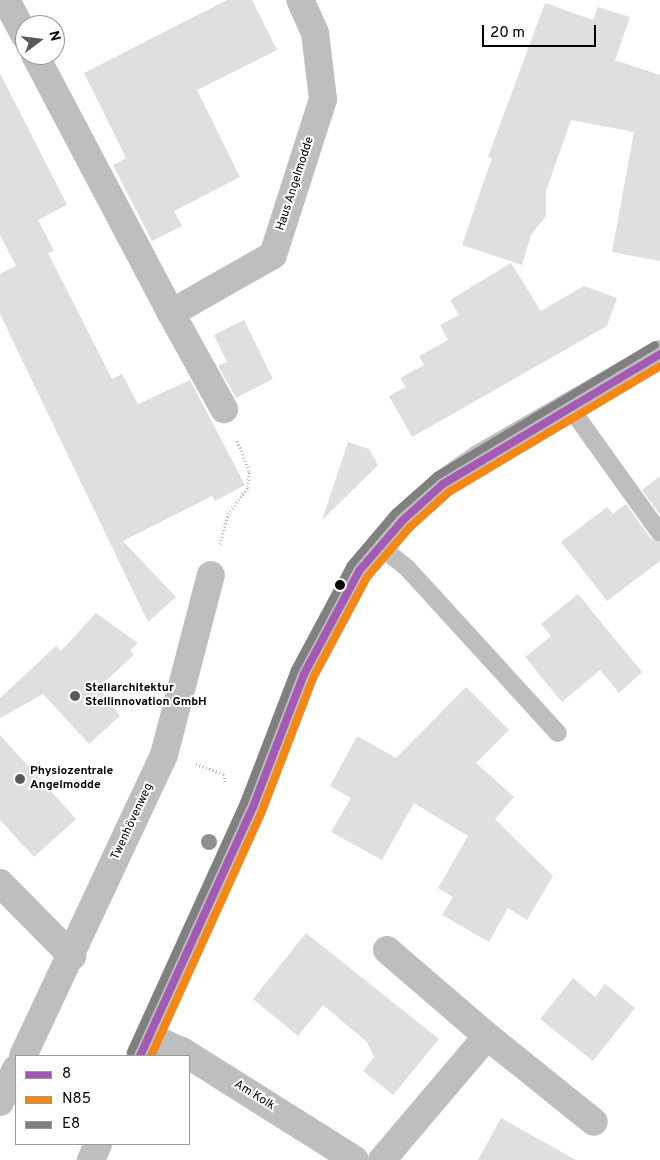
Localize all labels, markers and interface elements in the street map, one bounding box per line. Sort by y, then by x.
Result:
north arrow [15,15,65,65]
scale bar [485,15,599,47]
text: 20 m [490,24,525,43]
text: N [44,29,64,43]
street label: Haus Angelmodde [274,135,318,233]
unlabelled marker [335,580,345,590]
place label: Stellarchitektur Stellinnovation GmbH [85,682,207,710]
marker: Stellarchitektur Stellinnovation GmbH [69,690,81,702]
place label: Physiozentrale Angelmodde [30,765,113,793]
marker: Physiozentrale Angelmodde [14,773,26,785]
street label: Twenhövenweg [109,781,157,863]
legend [15,1055,190,1145]
text: 8 [62,1065,71,1084]
street label: Am Kolk [231,1078,277,1114]
text: N85 [62,1090,91,1109]
text: E8 [62,1115,80,1134]

